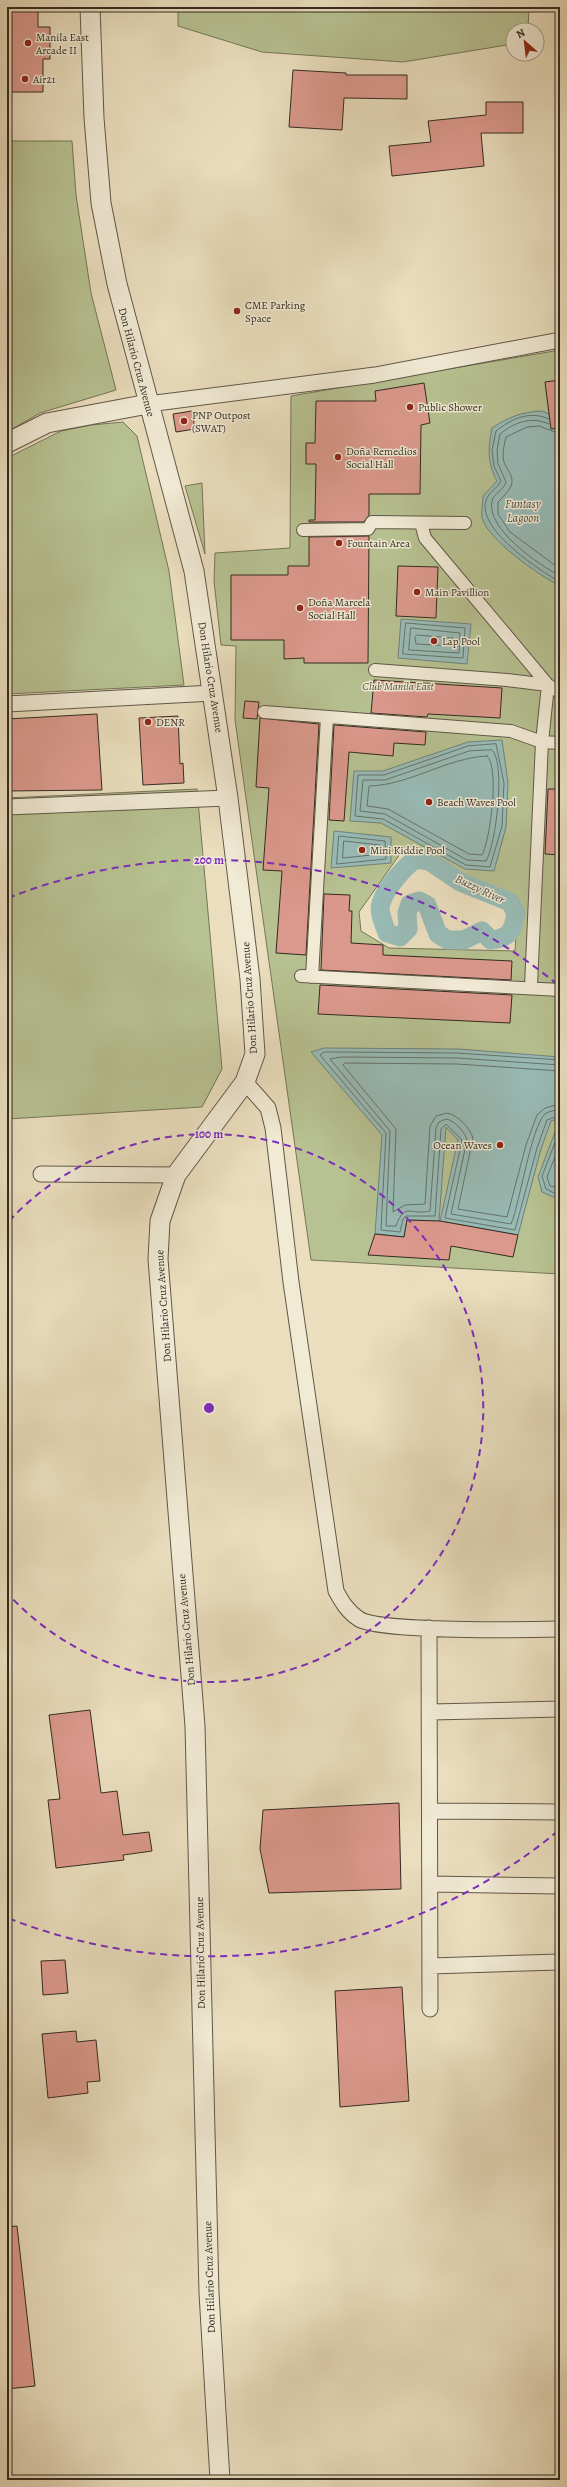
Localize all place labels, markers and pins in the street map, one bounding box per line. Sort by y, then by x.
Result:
place label: Manila East Arcade II [35,30,89,58]
marker: Manila East Arcade II [23,38,33,48]
place label: Air21 [32,72,56,87]
marker: Air21 [20,74,30,84]
place label: CME Parking Space [245,298,306,326]
marker: CME Parking Space [232,306,242,316]
place label: Public Shower [418,400,482,415]
marker: Public Shower [405,402,415,412]
place label: PNP Outpost (SWAT) [192,408,251,436]
marker: PNP Outpost (SWAT) [179,416,189,426]
place label: Doña Remedios Social Hall [346,444,417,472]
marker: Doña Remedios Social Hall [333,452,343,462]
place label: Fountain Area [347,536,411,551]
marker: Fountain Area [334,538,344,548]
place label: Main Pavillion [425,585,489,600]
marker: Main Pavillion [412,587,422,597]
place label: Doña Marcela Social Hall [308,595,371,623]
marker: Doña Marcela Social Hall [295,603,305,613]
place label: Lap Pool [442,634,480,649]
marker: Lap Pool [429,636,439,646]
place label: DENR [156,715,185,730]
marker: DENR [143,717,153,727]
place label: Beach Waves Pool [437,795,516,810]
marker: Beach Waves Pool [424,797,434,807]
place label: Mini Kiddie Pool [370,843,445,858]
marker: Mini Kiddie Pool [357,845,367,855]
place label: Ocean Waves [433,1138,492,1153]
marker: Ocean Waves [495,1140,505,1150]
centre of rings [202,1401,216,1415]

